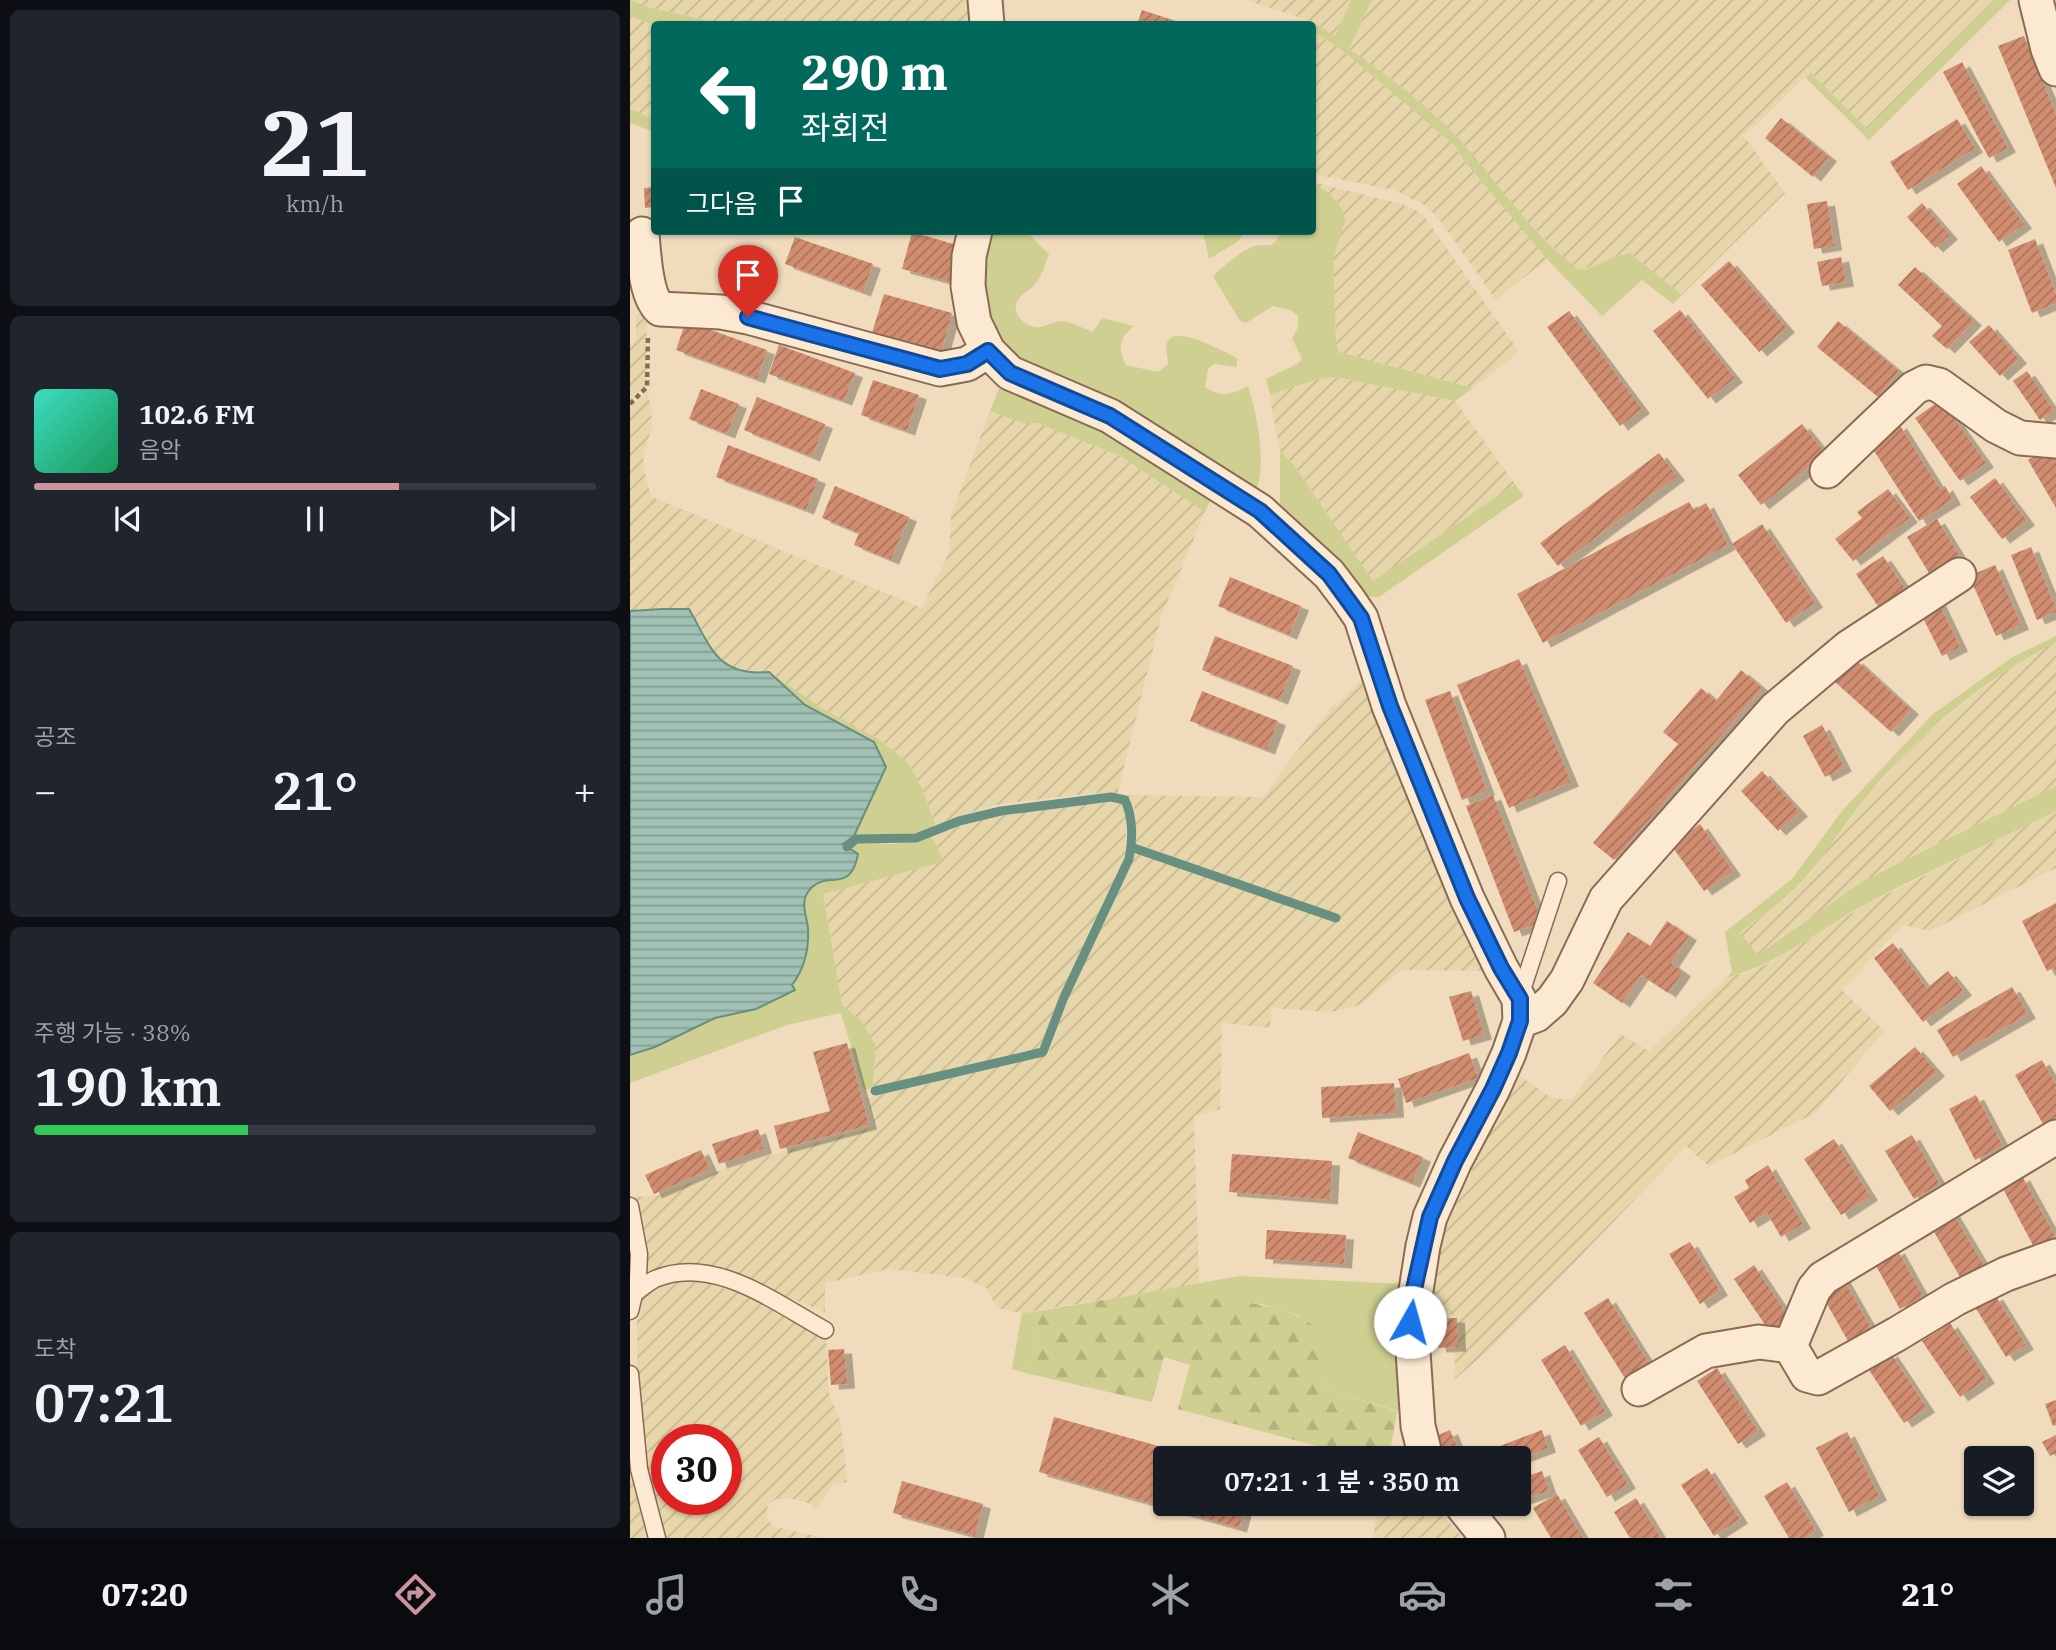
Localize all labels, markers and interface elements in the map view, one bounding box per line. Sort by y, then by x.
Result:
text: 290 m [801,40,948,103]
icon: left [686,49,777,140]
text: 21 [260,83,370,201]
text: 좌회전 [801,106,889,148]
icon: arrive [772,182,810,220]
text: 그다음 [686,186,758,220]
text: km/h [286,188,344,218]
pin [718,245,778,317]
icon: arrive [729,256,767,294]
text: 102.6 FM [139,397,255,431]
text: 음악 [139,434,181,464]
icon: previous [109,500,147,538]
icon: pause [296,500,334,538]
icon: next [483,500,521,538]
text: 공조 [34,721,76,751]
text: 21° [272,757,358,824]
text: − [34,766,57,815]
text: + [573,766,596,815]
text: 주행 가능 · 38% [34,1017,191,1047]
text: 190 km [34,1053,222,1120]
position arrow [1373,1285,1447,1359]
text: 도착 [34,1333,76,1363]
text: 07:21 [34,1369,174,1436]
speed limit sign: 30 [651,1424,742,1515]
map controls [1964,1446,2034,1516]
button: layers [1964,1446,2034,1516]
text: 07:21 · 1 분 · 350 m [1224,1464,1460,1498]
icon: directions [391,1570,440,1619]
icon: music [642,1570,691,1619]
icon: phone [894,1570,943,1619]
icon: climate [1146,1570,1195,1619]
icon: car [1398,1570,1447,1619]
icon: filters [1649,1570,1698,1619]
text: 07:20 [101,1573,188,1615]
text: 21° [1901,1573,1955,1615]

